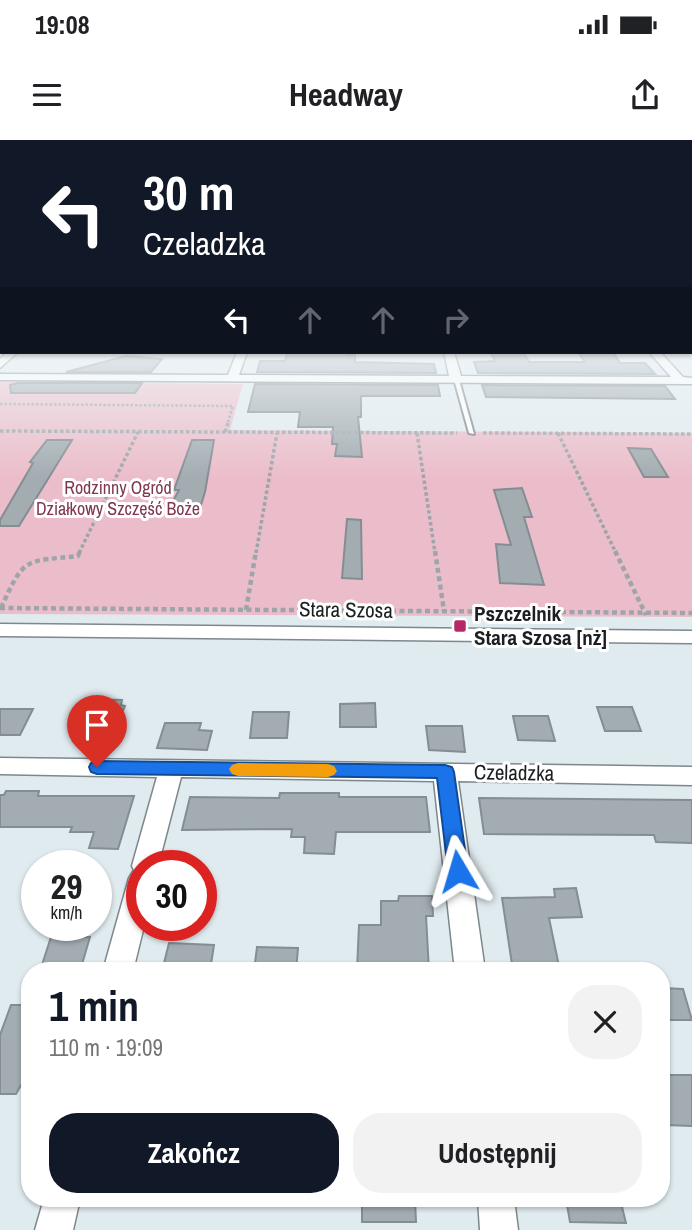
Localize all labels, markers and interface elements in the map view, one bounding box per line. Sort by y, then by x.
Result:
text: 19:08 [35,7,90,42]
text: Headway [289,73,403,116]
icon: menu [28,76,66,114]
icon: share [626,76,664,114]
text: 30 m [143,159,235,225]
icon: left [28,168,119,259]
text: Czeladzka [143,222,266,265]
icon: left [218,301,256,339]
icon: ahead [291,301,329,339]
icon: ahead [364,301,402,339]
icon: right [437,301,475,339]
park label: Rodzinny Ogród Działkowy Szczęść Boże [36,475,200,521]
street label: Stara Szosa [299,594,394,625]
place label: Pszczelnik Stara Szosa [nż] [474,599,607,652]
marker: Pszczelnik Stara Szosa [nż] [452,618,468,634]
pin [67,695,127,767]
icon: arrive [78,706,116,744]
street label: Czeladzka [474,757,555,788]
position arrow [421,834,495,908]
speed limit sign: 30 [126,850,217,941]
text: 29 [51,863,82,910]
text: km/h [51,900,83,925]
text: 1 min [49,978,139,1034]
button: close [568,985,642,1059]
text: 110 m · 19:09 [49,1032,163,1063]
button: Zakończ [49,1113,339,1193]
button: Udostępnij [353,1113,642,1193]

